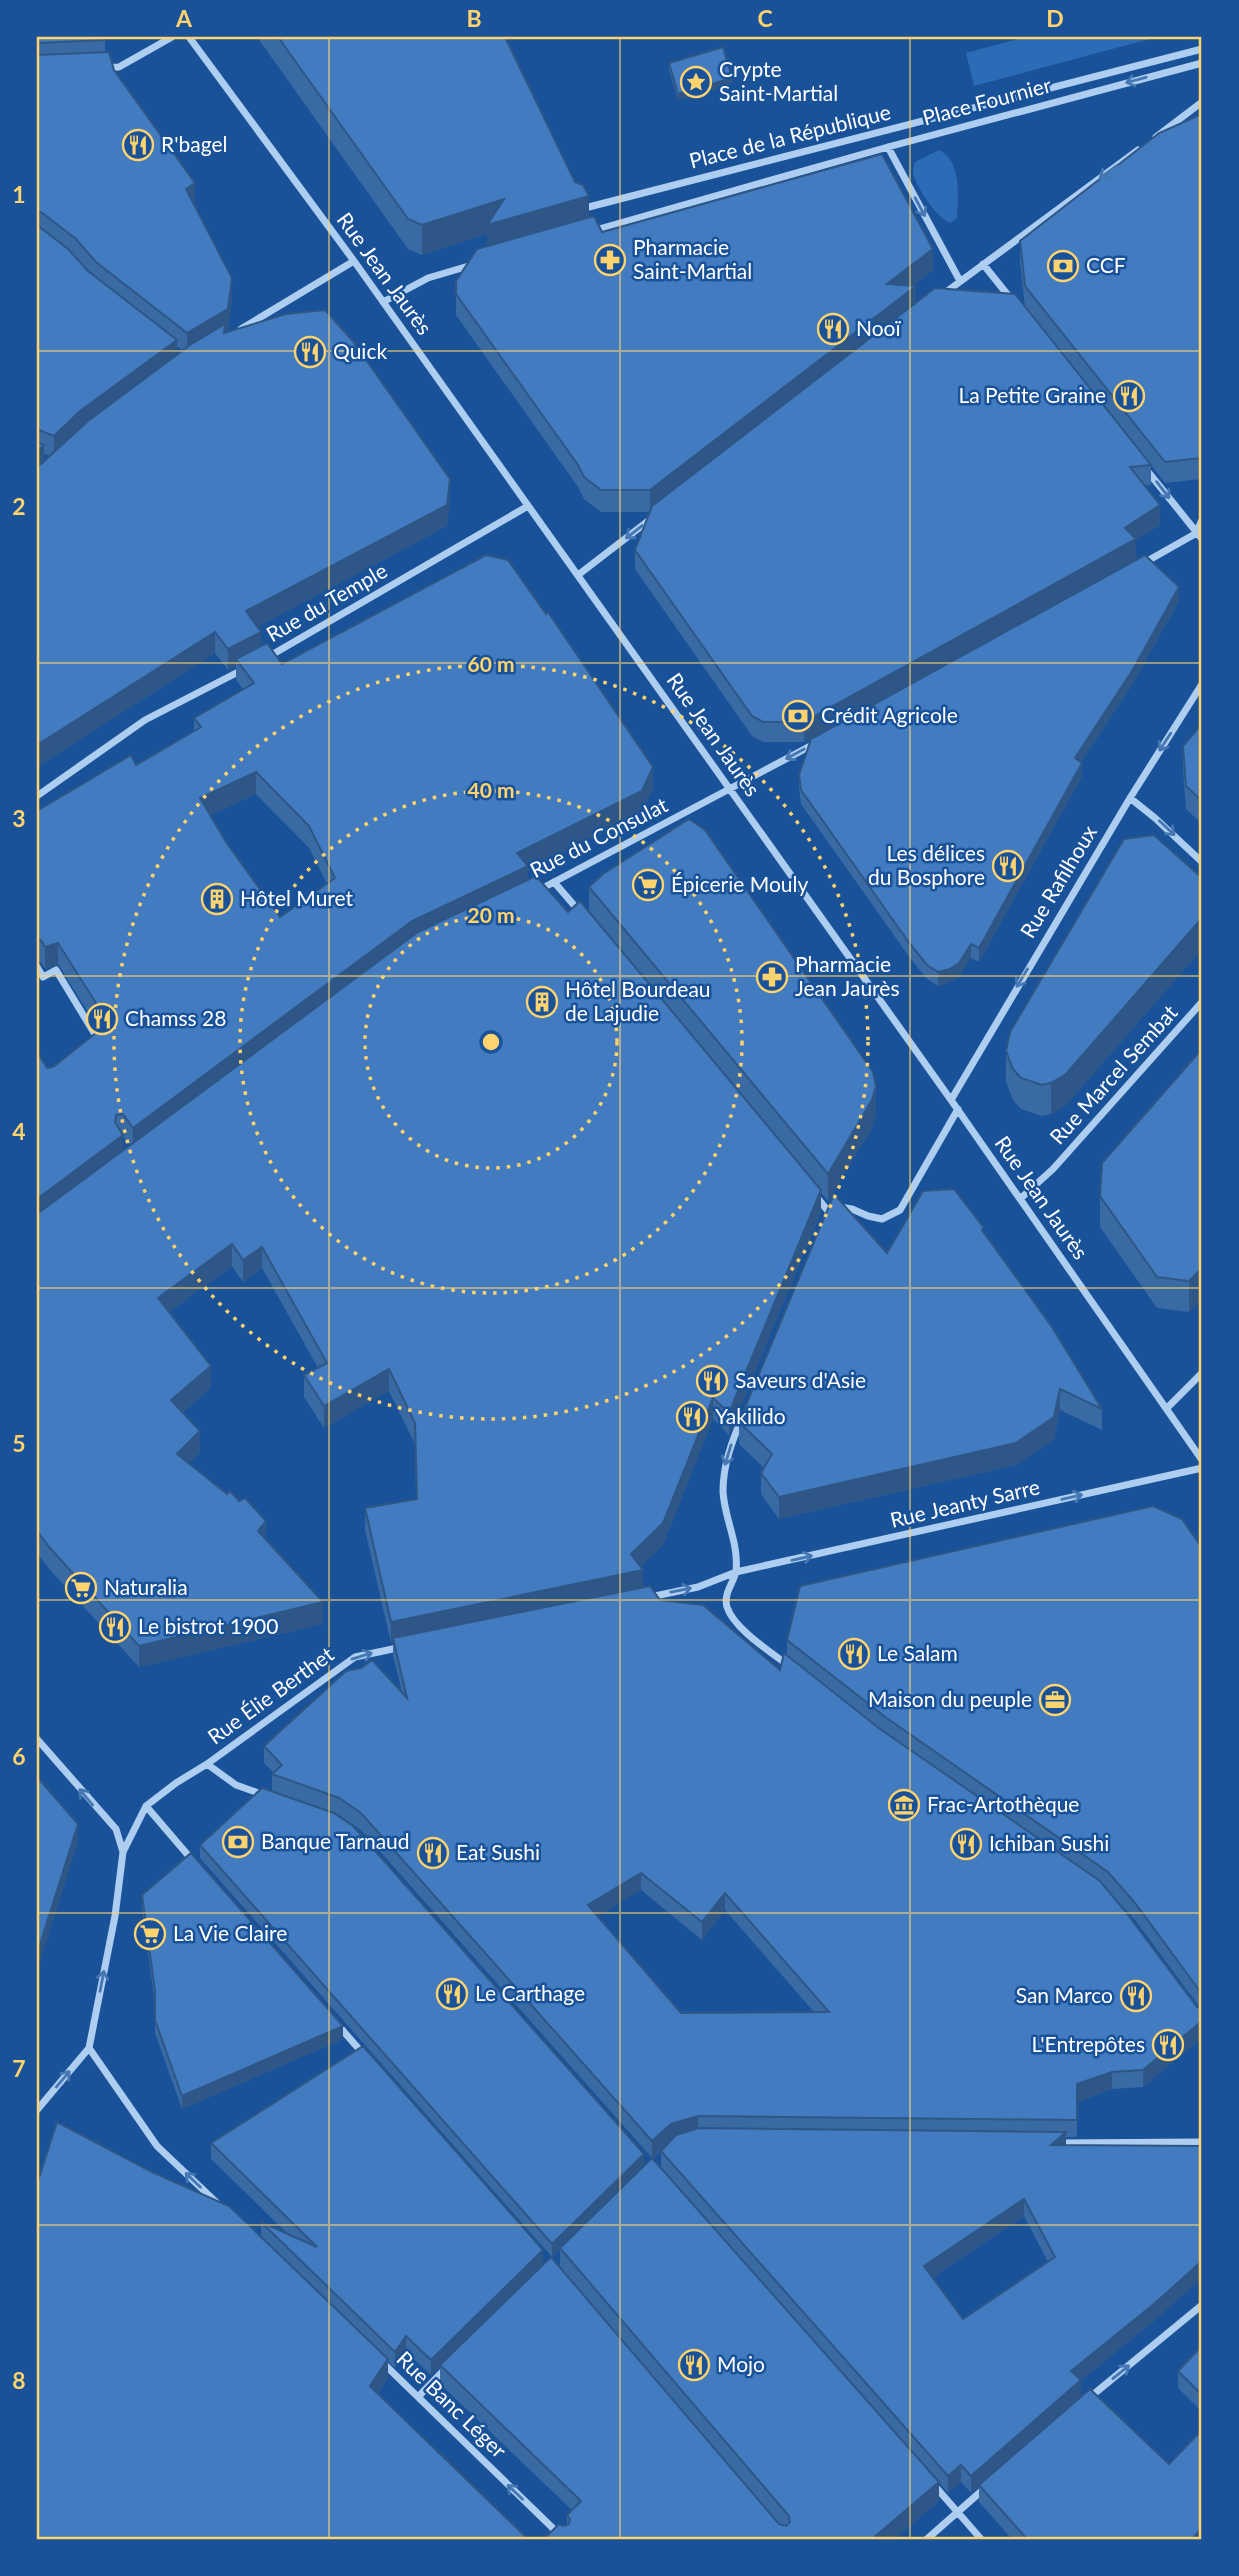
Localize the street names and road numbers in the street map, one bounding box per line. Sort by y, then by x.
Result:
street label: Place Fournier [920,71,1054,130]
street label: Place de la République [686,98,893,173]
street label: Rue Jean Jaurès [333,207,438,339]
street label: Rue du Temple [261,557,391,646]
street label: Rue Jean Jaurès [662,668,766,801]
street label: Rue du Consulat [525,791,672,882]
street label: Rue Rafilhoux [1014,820,1101,942]
street label: Rue Marcel Sembat [1044,999,1182,1149]
street label: Rue Jean Jaurès [990,1131,1094,1264]
street label: Rue Jeanty Sarre [887,1473,1042,1532]
street label: Rue Élie Berthet [202,1641,338,1749]
street label: Rue Banc Léger [392,2345,512,2463]

